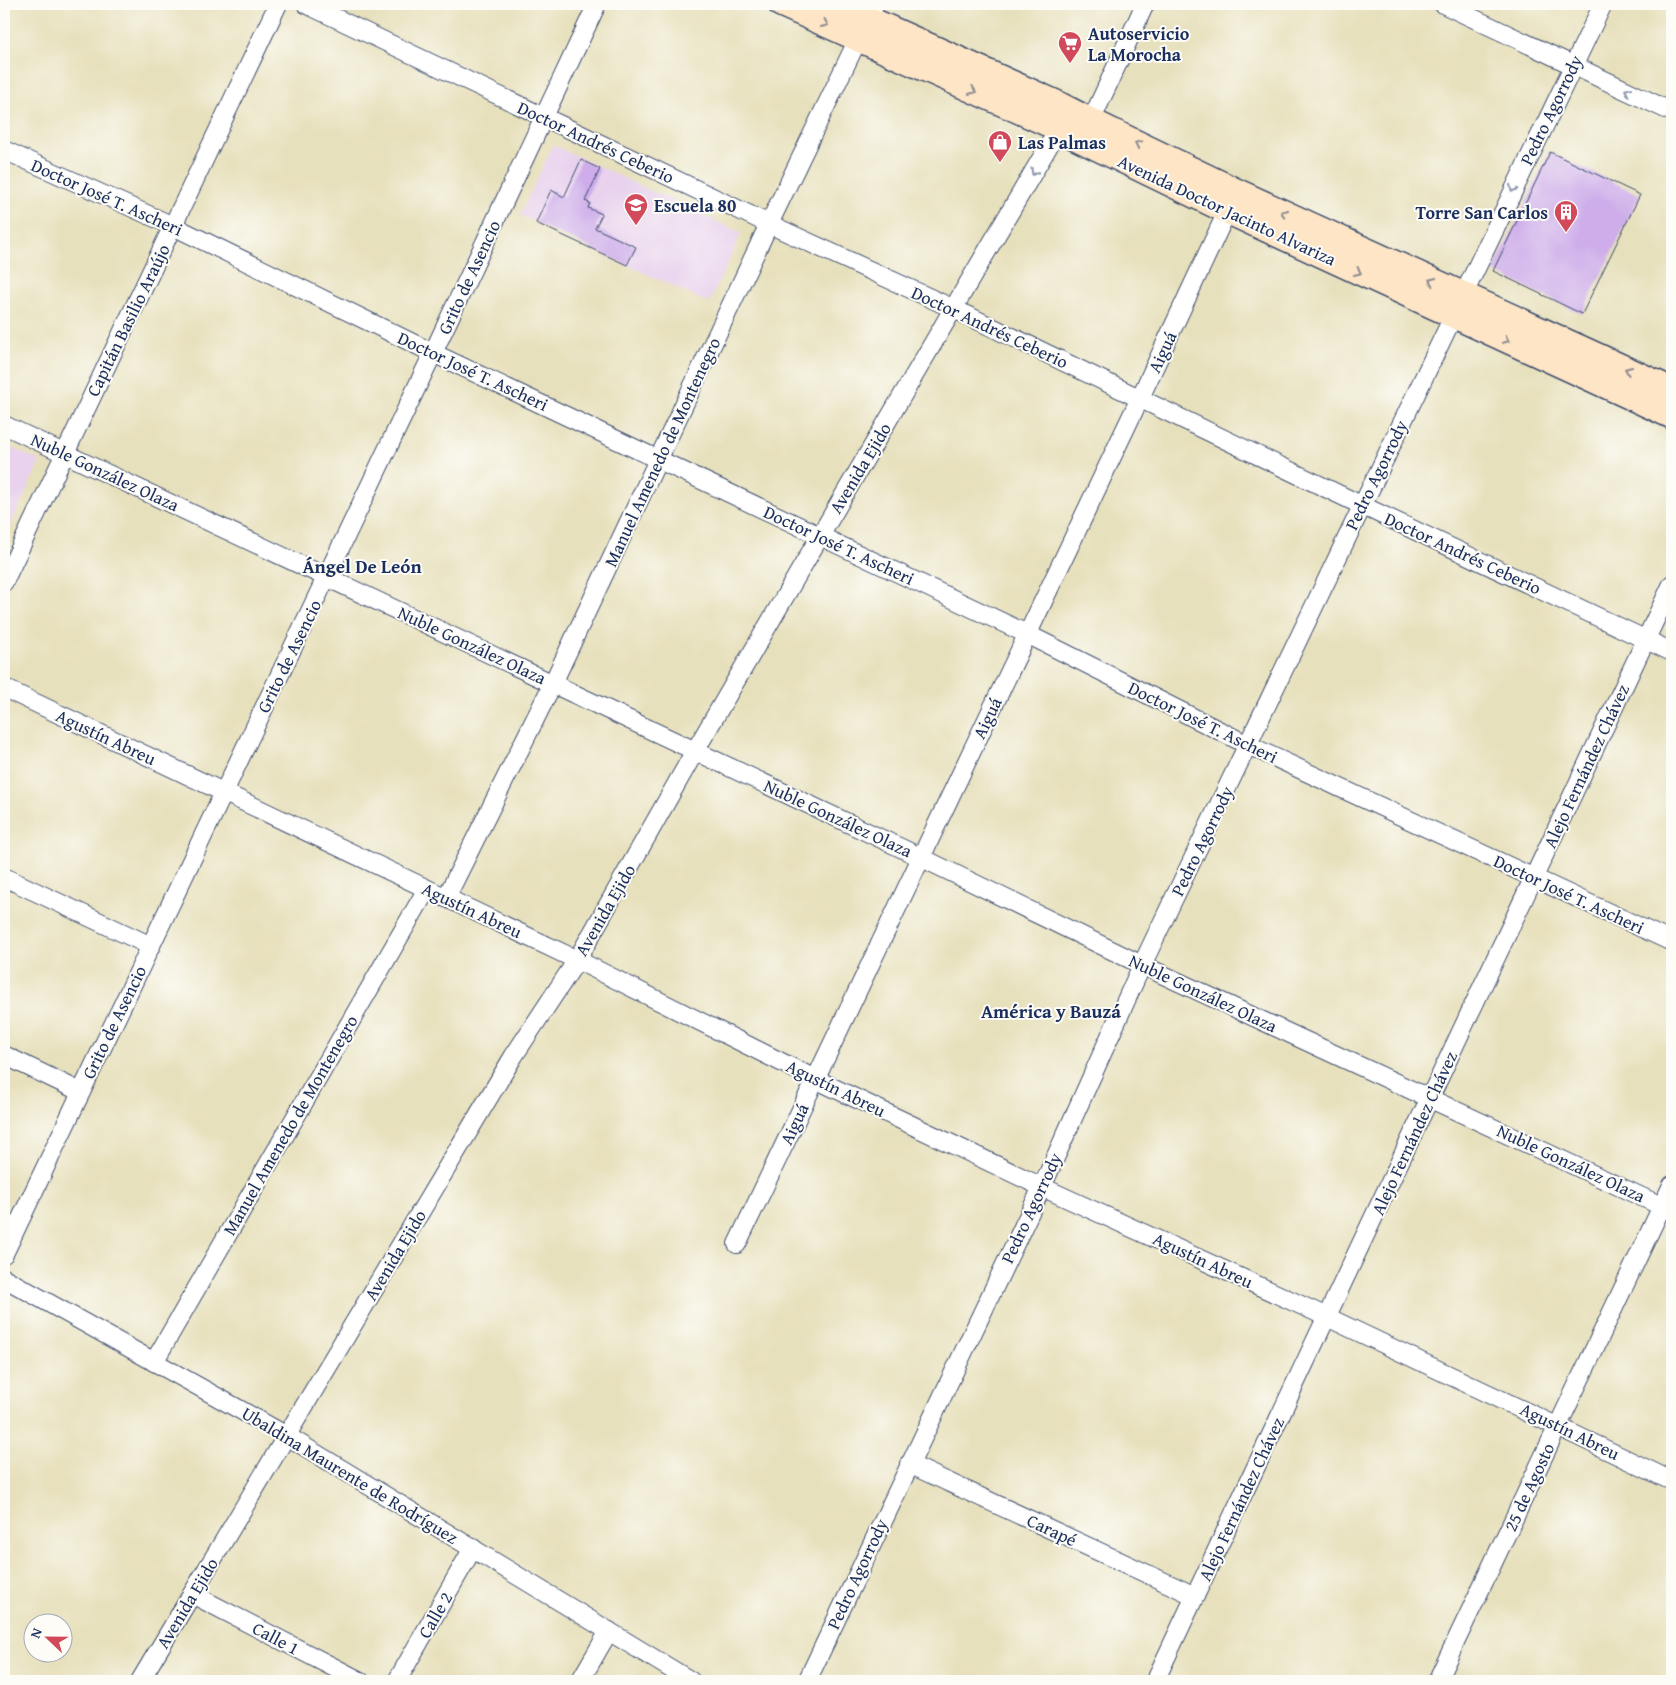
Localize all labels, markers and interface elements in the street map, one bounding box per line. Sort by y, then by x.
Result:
one-way arrow [820,18,829,29]
place label: Autoservicio La Morocha [1088,20,1190,68]
supermarket icon: Autoservicio La Morocha [1057,30,1083,64]
street label: Pedro Agorrody [1513,50,1589,170]
one-way arrow [968,85,977,96]
one-way arrow [1624,87,1633,97]
street label: Doctor Andrés Ceberio [513,94,679,190]
shop icon: Las Palmas [987,129,1013,163]
place label: Las Palmas [1018,129,1106,156]
one-way arrow [1134,140,1143,150]
street label: Avenida Doctor Jacinto Alvariza [1113,147,1341,273]
street label: Doctor José T. Ascheri [27,151,187,243]
one-way arrow [1030,167,1040,176]
one-way arrow [1509,184,1519,193]
school or university icon: Escuela 80 [623,192,649,226]
place label: Escuela 80 [654,192,736,219]
place label: Torre San Carlos [1416,199,1548,226]
building icon: Torre San Carlos [1553,199,1579,233]
one-way arrow [1281,210,1290,220]
street label: Grito de Asencio [431,215,507,339]
street label: Capitán Basilio Araújo [79,239,177,401]
one-way arrow [1353,265,1362,276]
one-way arrow [1428,277,1437,287]
street label: Doctor Andrés Ceberio [907,279,1073,375]
street label: Doctor José T. Ascheri [393,324,553,418]
street label: Aiguá [1141,326,1184,377]
street label: Manuel Amenedo de Montenegro [597,333,727,571]
one-way arrow [1501,333,1510,344]
one-way arrow [1624,366,1633,376]
street label: Pedro Agorrody [1338,415,1414,535]
street label: Avenida Ejido [822,417,898,519]
street label: Nuble González Olaza [26,426,184,518]
street label: Doctor José T. Ascheri [759,498,919,592]
street label: Doctor Andrés Ceberio [1380,505,1546,601]
district label: Ángel De León [302,552,422,580]
street label: Grito de Asencio [250,595,328,717]
street label: Nuble González Olaza [393,599,551,691]
street label: Doctor José T. Ascheri [1124,674,1282,770]
street label: Alejo Fernández Chávez [1536,679,1636,852]
street label: Aiguá [965,692,1009,743]
street label: Agustín Abreu [51,702,161,772]
street label: Nuble González Olaza [759,772,917,864]
street label: Pedro Agorrody [1164,781,1240,901]
street label: Doctor José T. Ascheri [1489,847,1649,941]
street label: Avenida Ejido [568,859,642,961]
street label: Agustín Abreu [417,875,527,945]
street label: Nuble González Olaza [1124,947,1282,1039]
street label: Grito de Asencio [75,961,153,1083]
district label: América y Bauzá [981,997,1121,1025]
street label: Manuel Amenedo de Montenegro [216,1010,364,1240]
street label: Alejo Fernández Chávez [1364,1046,1464,1219]
street label: Agustín Abreu [782,1052,891,1124]
street label: Aiguá [773,1098,816,1149]
street label: Nuble González Olaza [1492,1117,1650,1209]
street label: Pedro Agorrody [994,1148,1068,1268]
street label: Avenida Ejido [357,1204,433,1306]
street label: Agustín Abreu [1148,1225,1258,1295]
street label: Agustín Abreu [1516,1395,1625,1467]
street label: Ubaldina Maurente de Rodríguez [237,1400,463,1551]
street label: Alejo Fernández Chávez [1191,1412,1291,1585]
street label: 25 de Agosto [1497,1438,1561,1536]
street label: Carapé [1023,1507,1081,1553]
street label: Pedro Agorrody [820,1514,894,1634]
street label: Avenida Ejido [149,1552,225,1654]
street label: Calle 2 [411,1587,459,1643]
north arrow [22,1612,72,1662]
street label: Calle 1 [248,1614,304,1662]
text: N [25,1624,47,1641]

